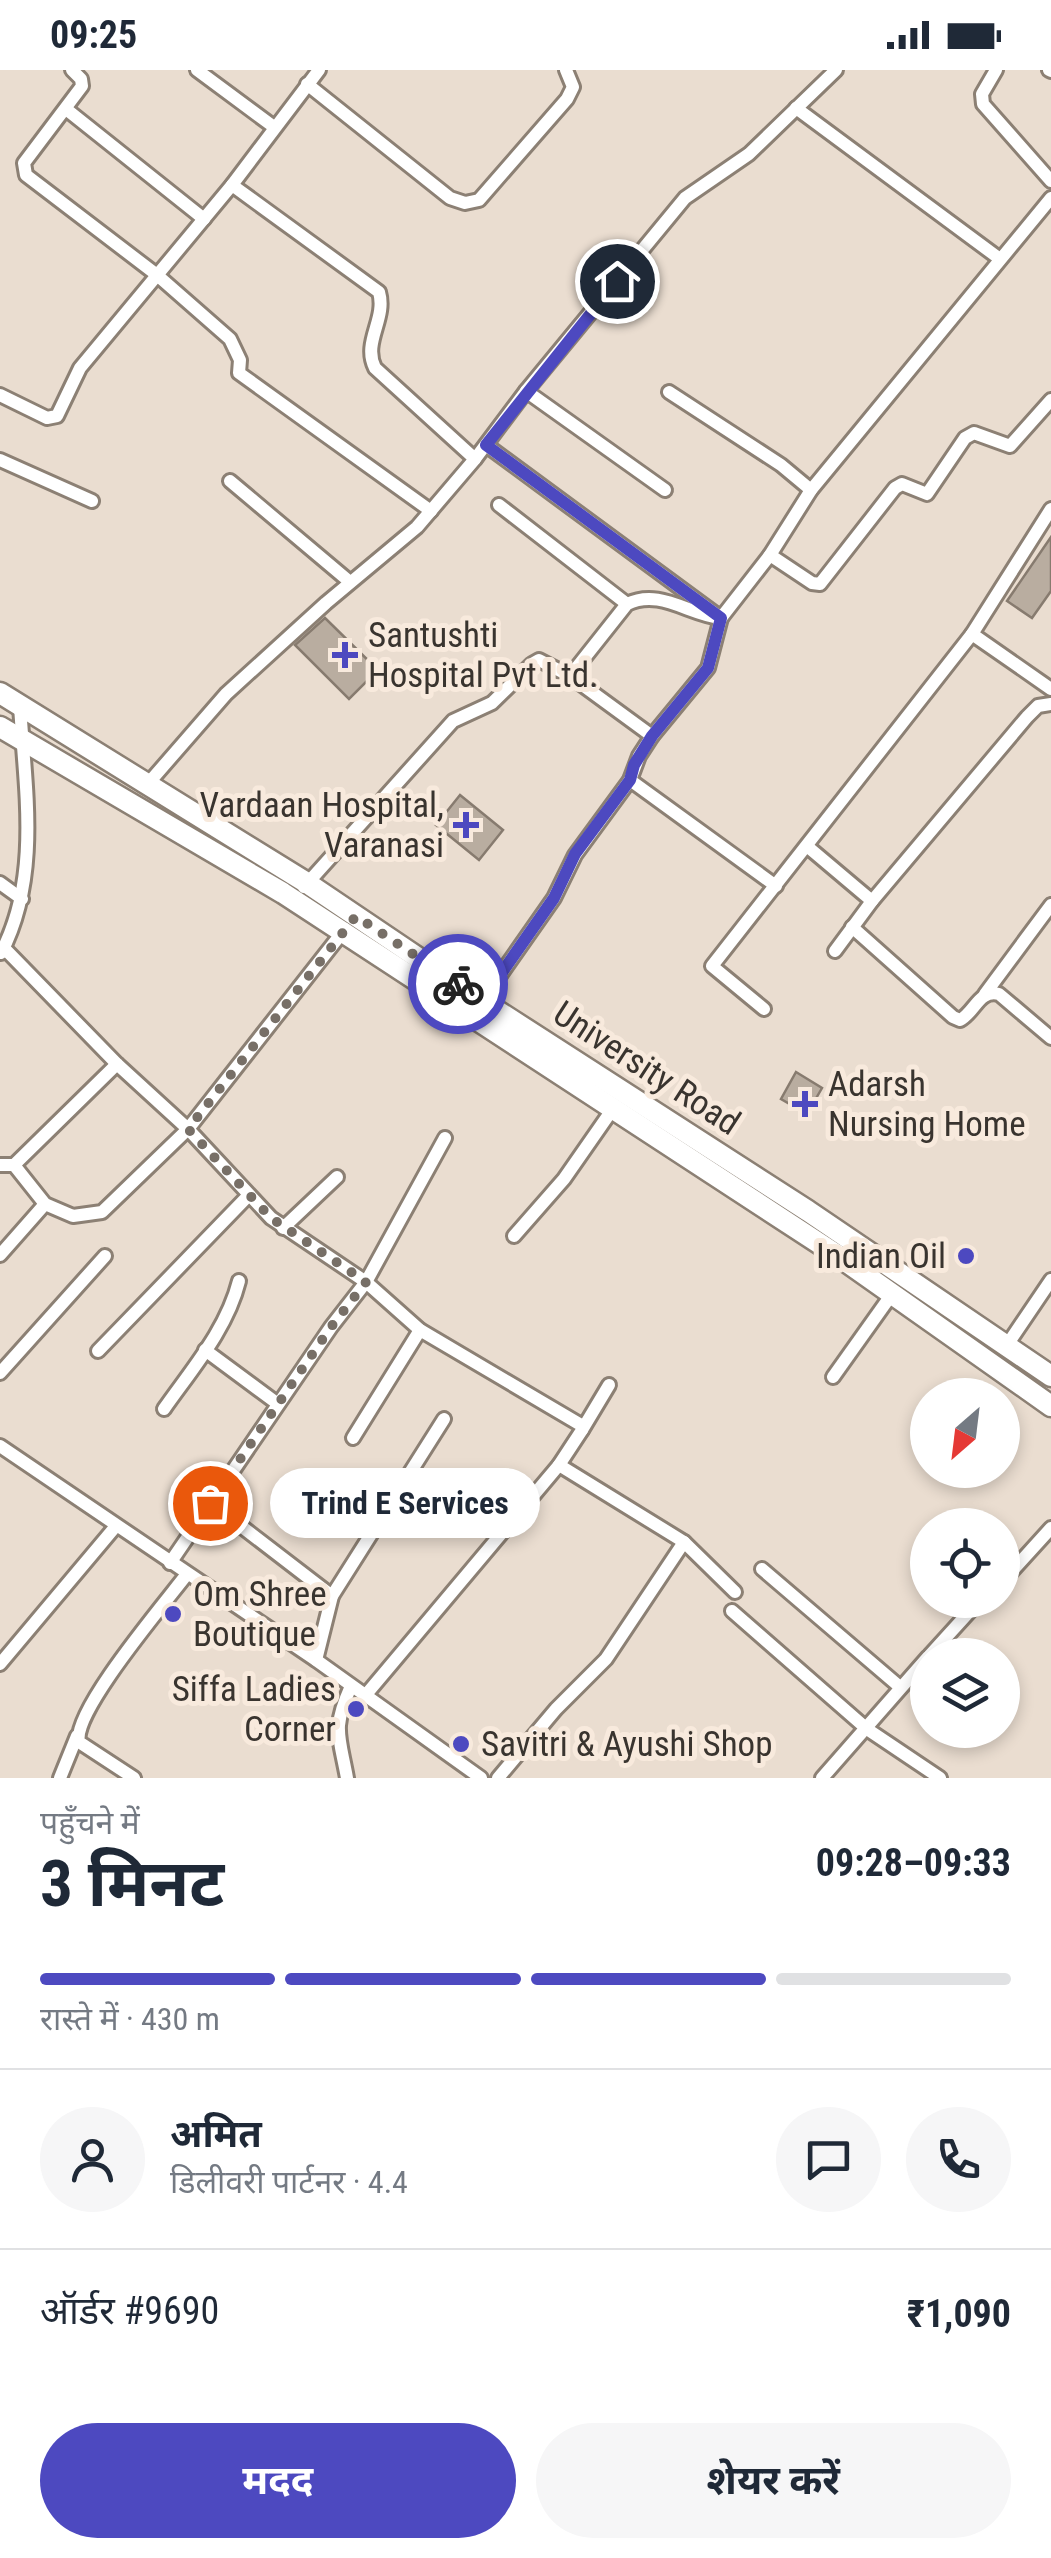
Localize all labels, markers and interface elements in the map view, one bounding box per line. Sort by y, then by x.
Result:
text: 09:25 [50,13,137,57]
pin [575,239,660,324]
icon: home [590,254,645,309]
place label: Santushti Hospital Pvt Ltd. [368,615,598,696]
marker: Santushti Hospital Pvt Ltd. [332,642,358,668]
place label: Vardaan Hospital, Varanasi [200,785,444,866]
marker: Vardaan Hospital, Varanasi [453,812,479,838]
courier [408,934,508,1034]
icon: bike [431,957,486,1012]
street label: University Road [546,993,748,1144]
place label: Adarsh Nursing Home [828,1064,1026,1145]
marker: Adarsh Nursing Home [792,1091,818,1117]
place label: Indian Oil [816,1236,946,1277]
marker: Indian Oil [955,1245,977,1267]
north arrow [910,1378,1020,1488]
map controls [910,1378,1020,1748]
pin [168,1461,253,1546]
callout: Trind E Services [270,1468,540,1538]
icon: bag [183,1476,238,1531]
text: Trind E Services [301,1484,509,1522]
button: locate [910,1508,1020,1618]
place label: Om Shree Boutique [193,1574,327,1655]
marker: Om Shree Boutique [162,1603,184,1625]
button: layers [910,1638,1020,1748]
place label: Siffa Ladies Corner [172,1669,336,1750]
marker: Siffa Ladies Corner [345,1698,367,1720]
place label: Savitri & Ayushi Shop [481,1724,772,1765]
marker: Savitri & Ayushi Shop [450,1733,472,1755]
text: पहुँचने में [40,1804,140,1842]
text: 09:28–09:33 [816,1841,1011,1885]
text: 3 मिनट [40,1846,224,1922]
text: रास्ते में · 430 m [40,2000,220,2038]
button: person [40,2107,145,2212]
button: chat [776,2107,881,2212]
button: phone [906,2107,1011,2212]
text: अमित [170,2112,262,2156]
text: डिलीवरी पार्टनर · 4.4 [170,2163,408,2201]
text: ऑर्डर #9690 [40,2289,219,2333]
text: ₹1,090 [907,2292,1011,2336]
button: मदद [40,2423,516,2538]
button: शेयर करें [536,2423,1011,2538]

